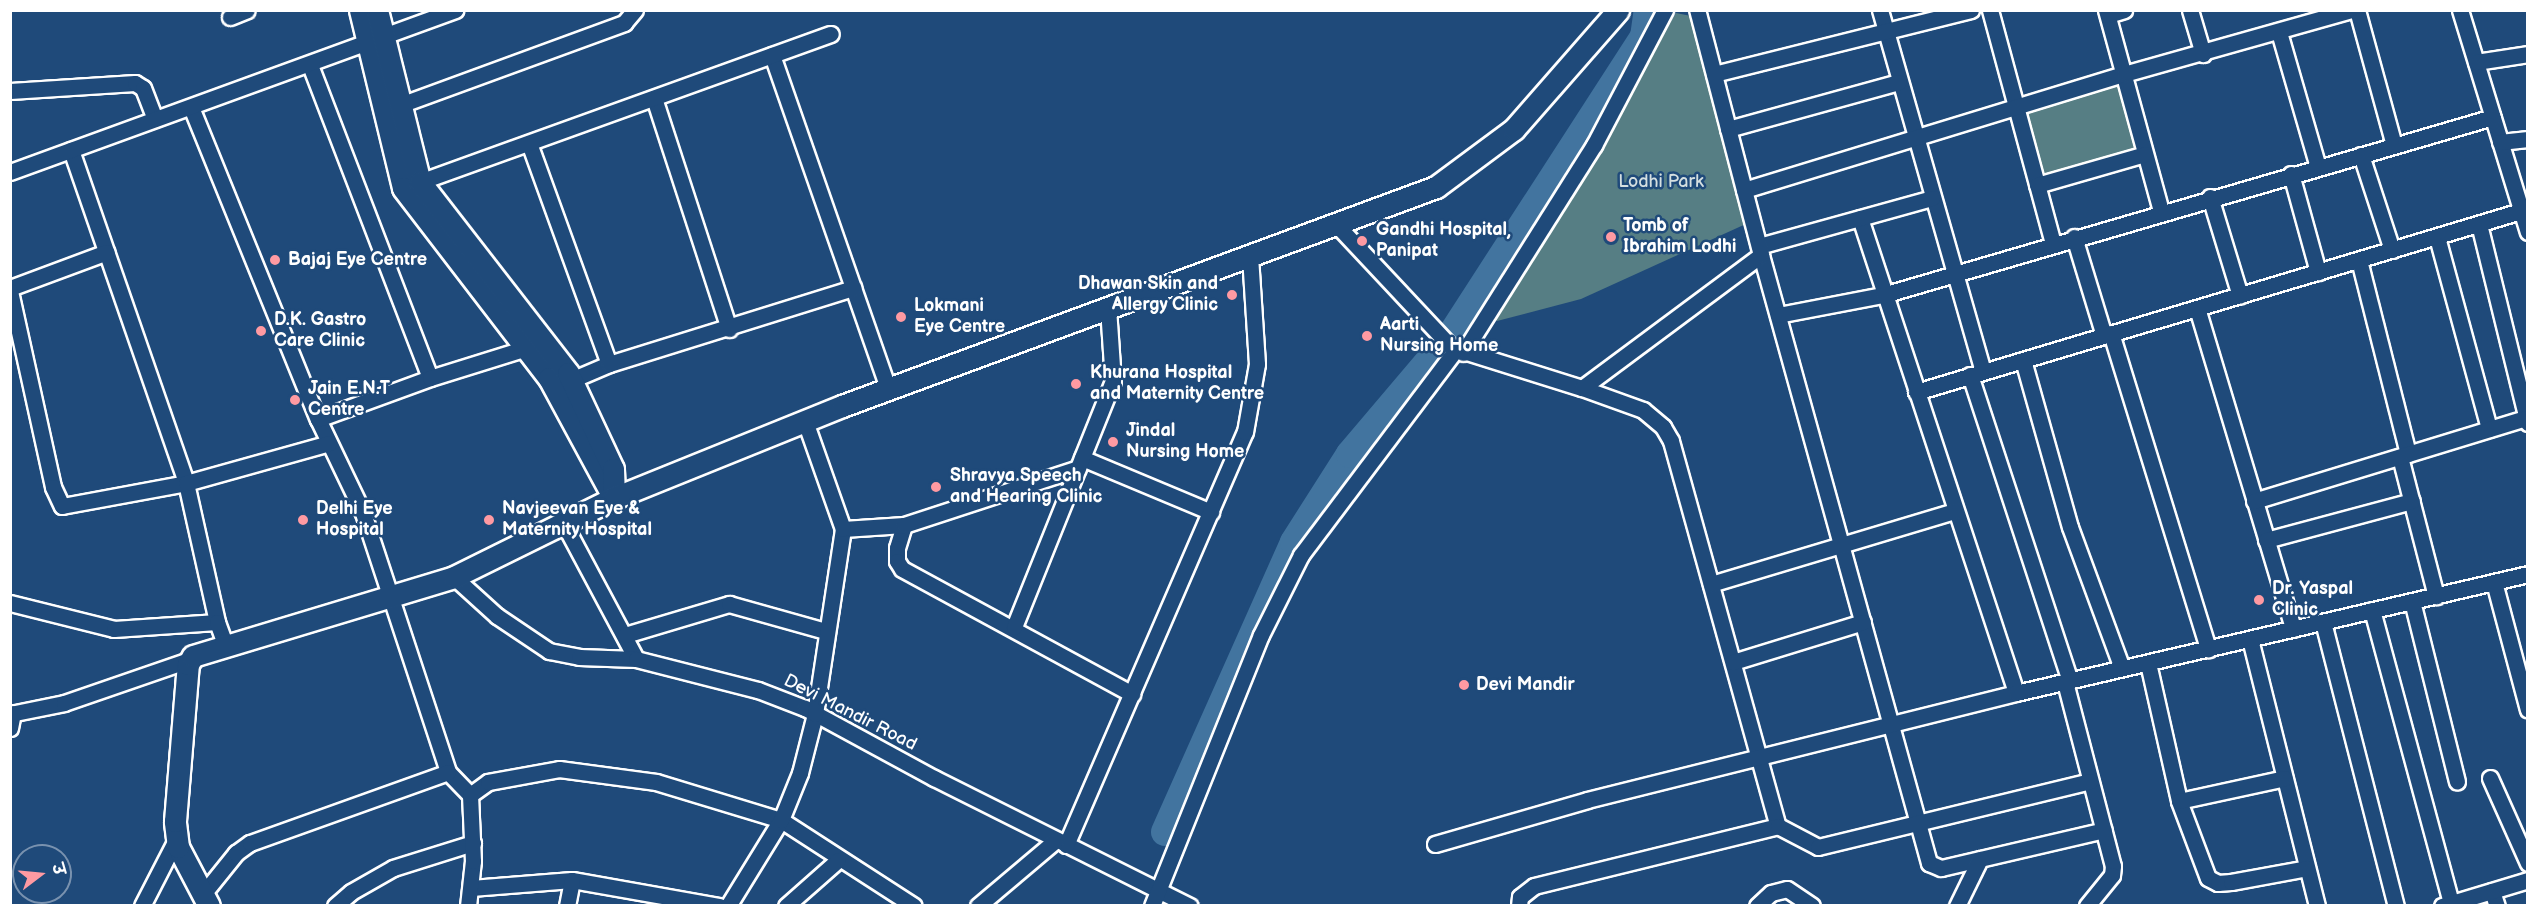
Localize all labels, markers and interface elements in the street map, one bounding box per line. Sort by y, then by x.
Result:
park label: Lodhi Park [1618,171,1704,193]
place label: Tomb of Ibrahim Lodhi [1623,216,1736,258]
place label: Gandhi Hospital, Panipat [1376,220,1511,262]
marker: Tomb of Ibrahim Lodhi [1604,230,1618,244]
marker: Gandhi Hospital, Panipat [1353,232,1371,250]
place label: Bajaj Eye Centre [288,249,427,271]
marker: Bajaj Eye Centre [266,251,284,269]
place label: Dhawan Skin and Allergy Clinic [1078,274,1218,316]
marker: Dhawan Skin and Allergy Clinic [1223,286,1241,304]
place label: Lokmani Eye Centre [914,296,1005,338]
marker: Lokmani Eye Centre [892,308,910,326]
place label: D.K. Gastro Care Clinic [274,310,366,352]
place label: Aarti Nursing Home [1380,315,1498,358]
marker: D.K. Gastro Care Clinic [252,322,270,340]
marker: Aarti Nursing Home [1358,327,1376,345]
place label: Khurana Hospital and Maternity Centre [1090,363,1265,406]
marker: Khurana Hospital and Maternity Centre [1067,375,1085,393]
place label: Jain E.N.T Centre [308,379,390,422]
marker: Jain E.N.T Centre [286,391,304,409]
place label: Jindal Nursing Home [1126,421,1244,464]
marker: Jindal Nursing Home [1104,433,1122,451]
place label: Shravya Speech and Hearing Clinic [950,466,1102,508]
marker: Shravya Speech and Hearing Clinic [927,478,945,496]
place label: Delhi Eye Hospital [316,499,393,542]
place label: Navjeevan Eye & Maternity Hospital [502,499,652,542]
marker: Delhi Eye Hospital [294,511,312,529]
marker: Navjeevan Eye & Maternity Hospital [480,511,498,529]
place label: Dr. Yaspal Clinic [2272,579,2353,622]
marker: Dr. Yaspal Clinic [2250,591,2268,609]
street label: Devi Mandir Road [780,670,920,756]
place label: Devi Mandir [1476,674,1575,696]
marker: Devi Mandir [1457,678,1471,692]
north arrow [12,844,72,904]
text: उ [47,862,68,877]

